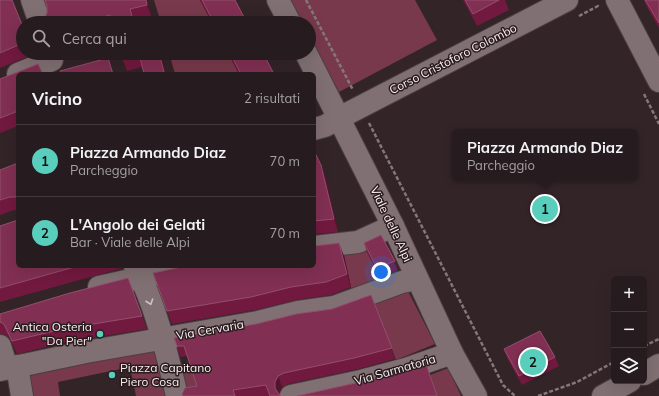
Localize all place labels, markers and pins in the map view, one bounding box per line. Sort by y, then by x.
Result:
pin: 1 [532,194,558,224]
place label: Antica Osteria "Da Pier" [13,319,92,348]
marker: Antica Osteria "Da Pier" [95,329,105,339]
pin: 2 [520,347,546,377]
place label: Piazza Capitano Piero Cosa [120,360,211,389]
marker: Piazza Capitano Piero Cosa [107,370,117,380]

